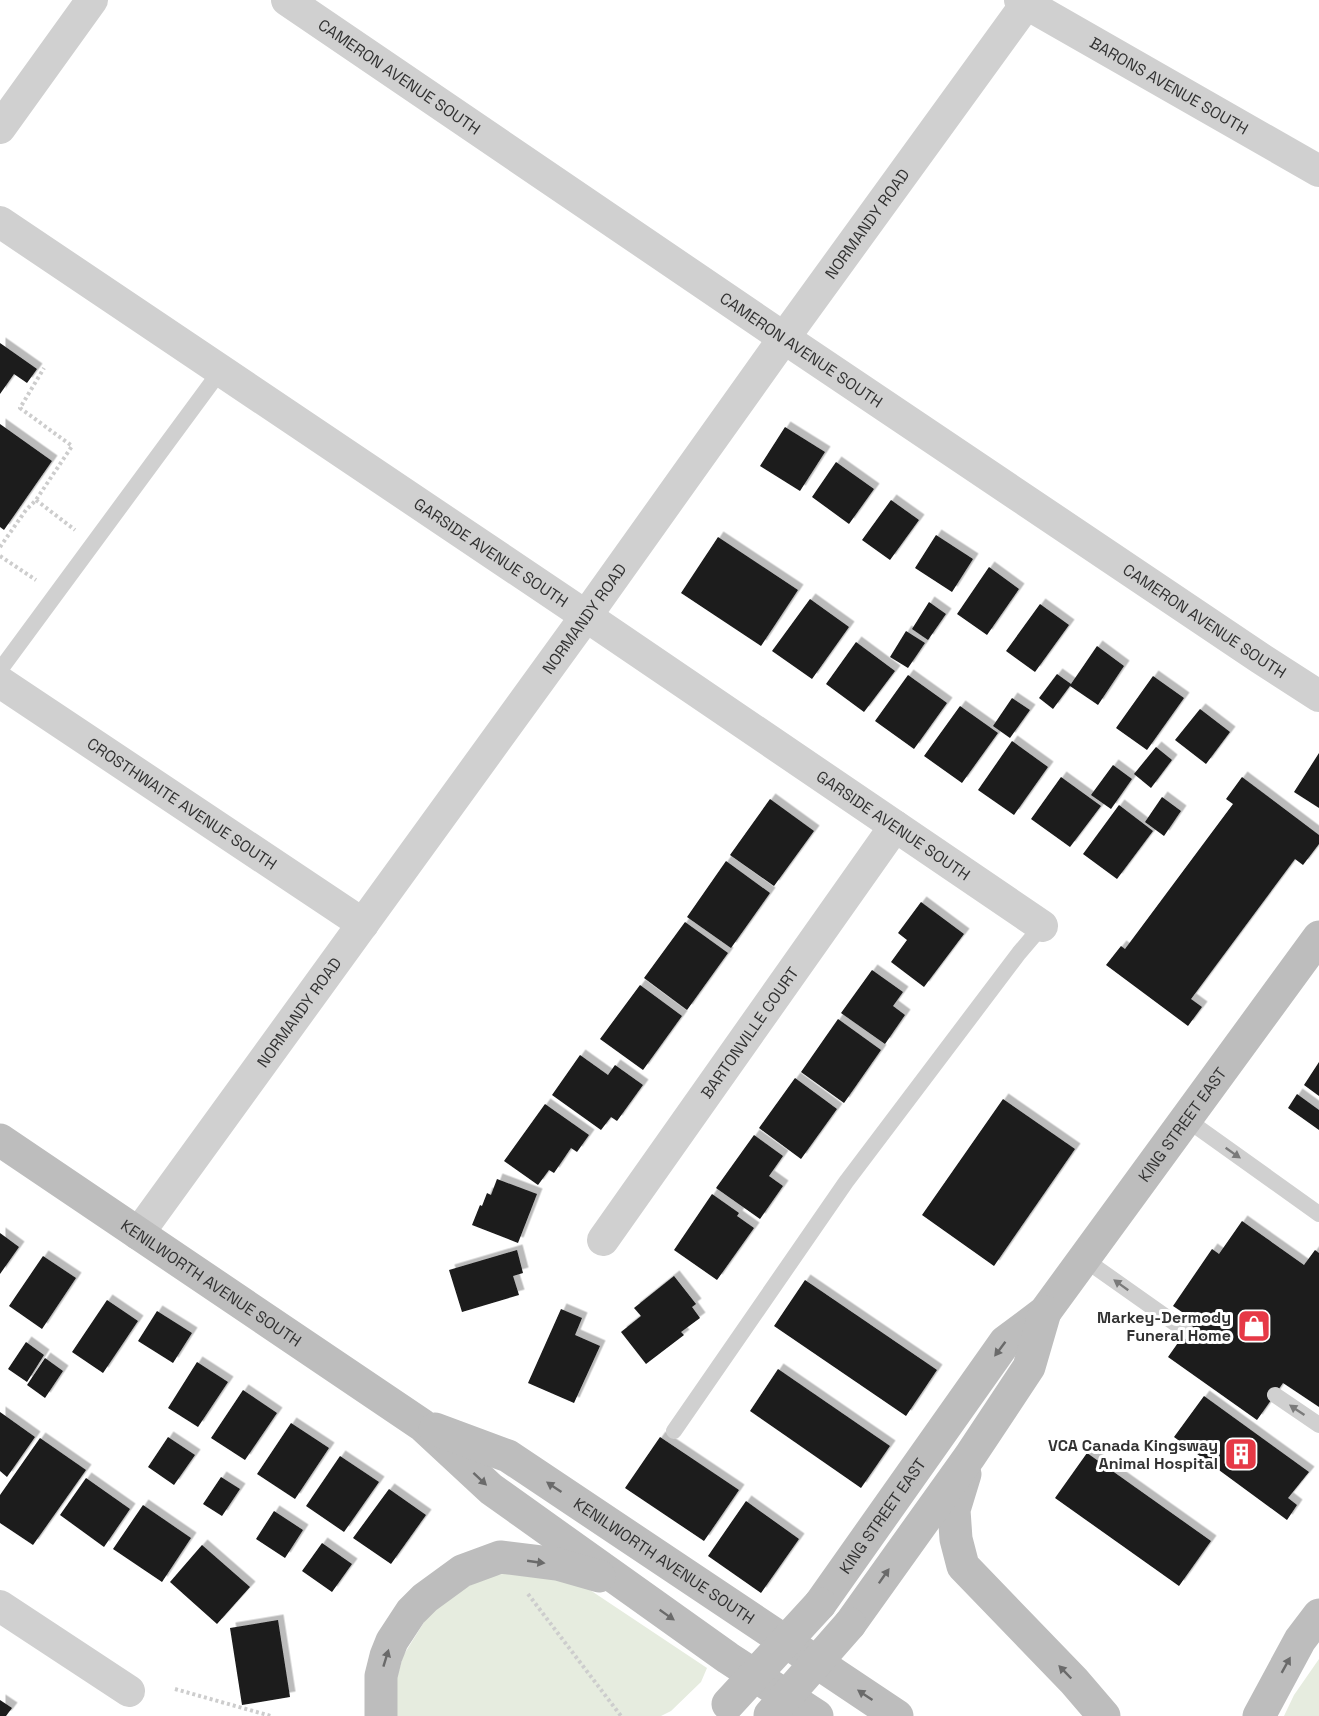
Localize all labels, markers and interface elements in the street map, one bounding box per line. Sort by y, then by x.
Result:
street label: CAMERON AVENUE SOUTH [314,14,485,140]
street label: BARONS AVENUE SOUTH [1086,32,1252,139]
street label: NORMANDY ROAD [820,165,914,283]
street label: CAMERON AVENUE SOUTH [716,287,887,412]
street label: GARSIDE AVENUE SOUTH [410,493,572,612]
street label: NORMANDY ROAD [537,559,631,678]
street label: CAMERON AVENUE SOUTH [1119,559,1290,683]
street label: CROSTHWAITE AVENUE SOUTH [83,733,281,875]
street label: GARSIDE AVENUE SOUTH [812,766,974,885]
street label: NORMANDY ROAD [252,953,346,1072]
street label: BARTONVILLE COURT [696,963,803,1103]
street label: KING STREET EAST [1134,1063,1231,1186]
one-way arrow [1225,1147,1241,1159]
street label: KENILWORTH AVENUE SOUTH [117,1215,305,1352]
one-way arrow [1114,1279,1130,1291]
place label: Markey-Dermody Funeral Home [1097,1307,1231,1346]
shop icon: Markey-Dermody Funeral Home [1236,1308,1272,1344]
one-way arrow [994,1341,1006,1357]
one-way arrow [1289,1404,1305,1415]
place label: VCA Canada Kingsway Animal Hospital [1048,1435,1218,1474]
building icon: VCA Canada Kingsway Animal Hospital [1223,1436,1259,1472]
street label: KING STREET EAST [835,1454,931,1578]
one-way arrow [473,1472,488,1486]
one-way arrow [546,1482,562,1493]
street label: KENILWORTH AVENUE SOUTH [570,1493,759,1629]
one-way arrow [526,1557,545,1566]
one-way arrow [878,1569,890,1584]
one-way arrow [659,1609,675,1620]
one-way arrow [382,1649,391,1667]
one-way arrow [1281,1656,1291,1673]
one-way arrow [1059,1666,1073,1680]
one-way arrow [857,1690,873,1701]

